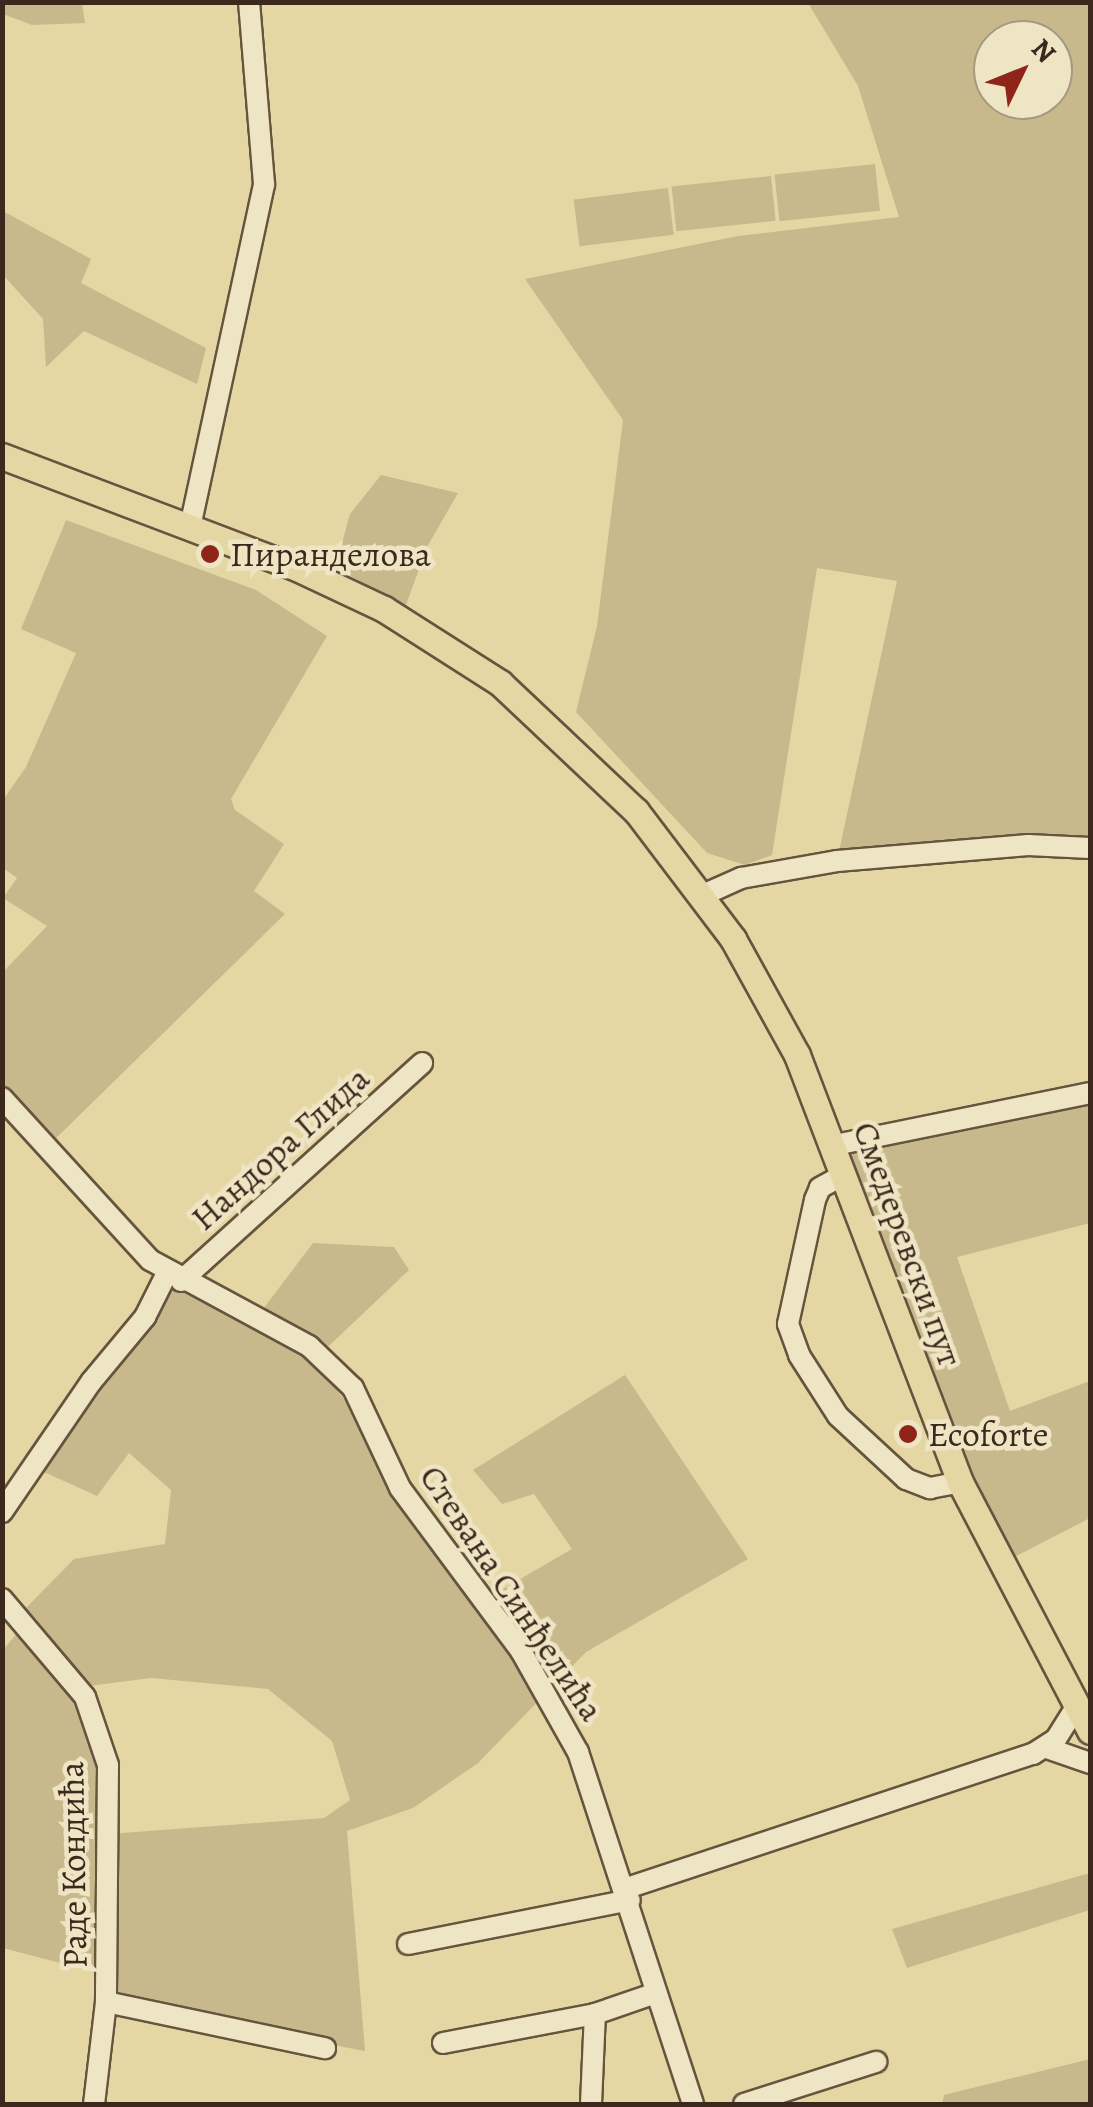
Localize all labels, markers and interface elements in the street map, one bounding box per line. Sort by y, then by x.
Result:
north arrow [973,20,1073,120]
text: N [1023,30,1064,71]
place label: Пиранделова [230,533,431,575]
marker: Пиранделова [199,543,221,565]
street label: Нандора Глида [182,1057,378,1239]
street label: Смедеревски пут [844,1116,972,1372]
place label: Ecoforte [928,1413,1049,1455]
marker: Ecoforte [897,1423,919,1445]
street label: Стевана Синђелића [411,1457,613,1729]
street label: Раде Кондића [50,1761,96,1969]

